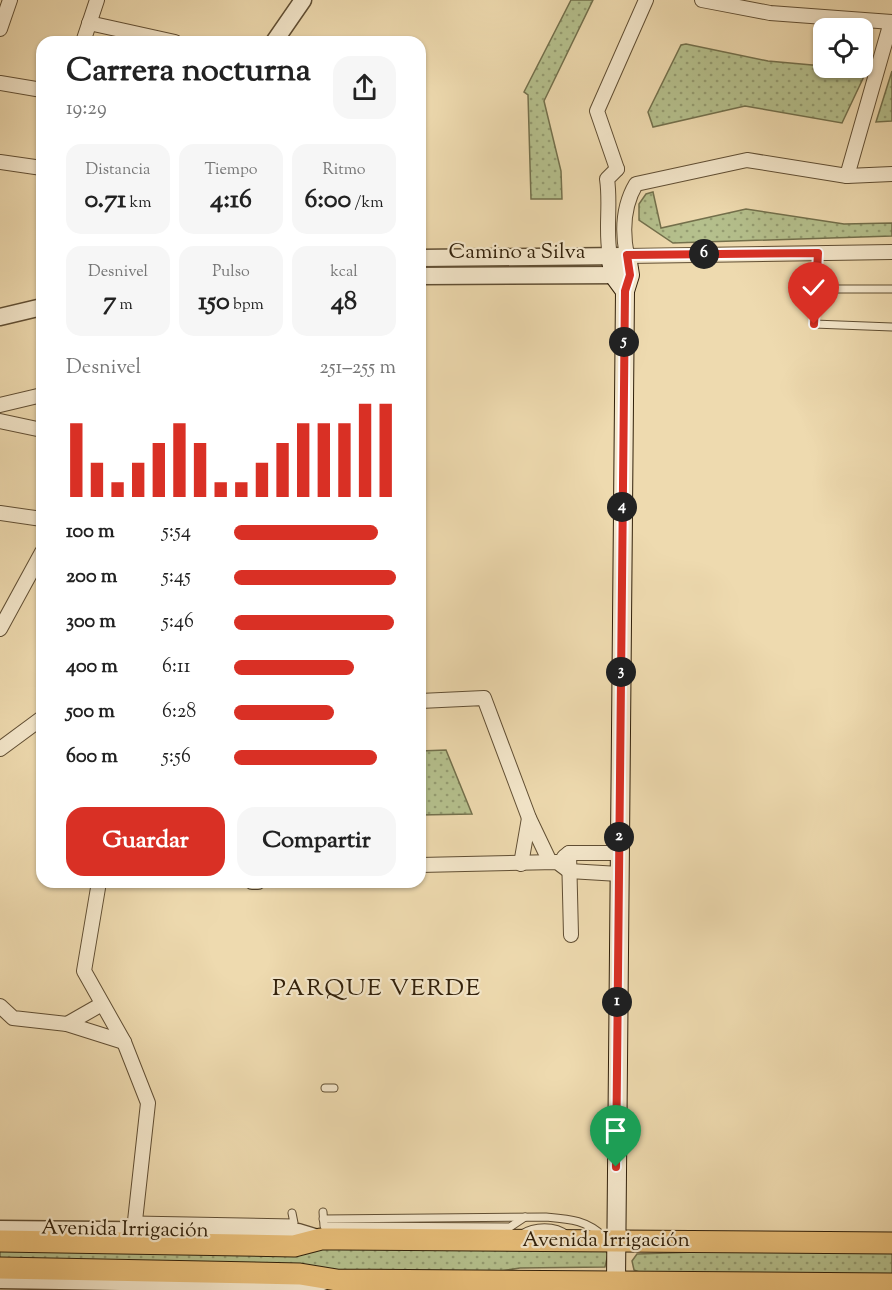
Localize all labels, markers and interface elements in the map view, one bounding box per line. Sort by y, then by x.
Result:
map controls [813,18,873,78]
button: locate [813,18,873,78]
text: Carrera nocturna [66,48,311,96]
button: share [333,56,396,119]
text: 19:29 [66,95,107,124]
text: Distancia [86,159,150,182]
text: Tiempo [204,159,258,182]
text: Ritmo [322,159,366,182]
text: 0.71 [85,182,126,219]
text: 4:16 [210,182,252,219]
text: 6:00 [304,182,351,219]
text: km [126,192,151,215]
text: /km [351,192,384,215]
street label: Camino a Silva [449,238,586,268]
pin: 6 [689,239,719,269]
text: 6 [700,242,708,265]
text: Desnivel [88,261,148,284]
text: Pulso [212,261,250,284]
text: kcal [330,261,358,284]
pin [788,262,839,324]
icon: check [797,271,830,304]
text: 7 [103,284,116,321]
text: 150 [198,284,230,321]
text: 48 [331,284,357,321]
text: m [116,294,133,317]
text: bpm [230,294,264,317]
pin: 5 [609,327,639,357]
text: 5 [621,330,627,353]
text: Desnivel [66,354,141,383]
text: 251–255 m [319,354,396,383]
pin: 4 [607,492,637,522]
text: 4 [618,495,626,518]
text: 100 m [66,518,115,547]
text: 5:54 [162,518,191,547]
text: 200 m [66,563,117,592]
text: 5:45 [162,563,191,592]
text: 300 m [66,608,116,637]
text: 5:46 [162,608,194,637]
text: 400 m [66,653,118,682]
text: 6:11 [162,653,191,682]
pin: 3 [606,657,636,687]
text: 3 [618,660,624,683]
text: 500 m [66,698,115,727]
text: 6:28 [162,698,196,727]
text: 600 m [66,743,118,772]
text: 5:56 [162,743,191,772]
button: Guardar [66,807,225,876]
button: Compartir [237,807,396,876]
pin: 2 [604,822,634,852]
text: 2 [615,825,623,848]
district label: PARQUE VERDE [272,972,482,1006]
pin: 1 [602,987,632,1017]
text: 1 [614,990,620,1013]
pin [590,1105,641,1167]
icon: arrive [599,1114,632,1147]
street label: Avenida Irrigación [41,1214,209,1246]
street label: Avenida Irrigación [522,1226,690,1256]

